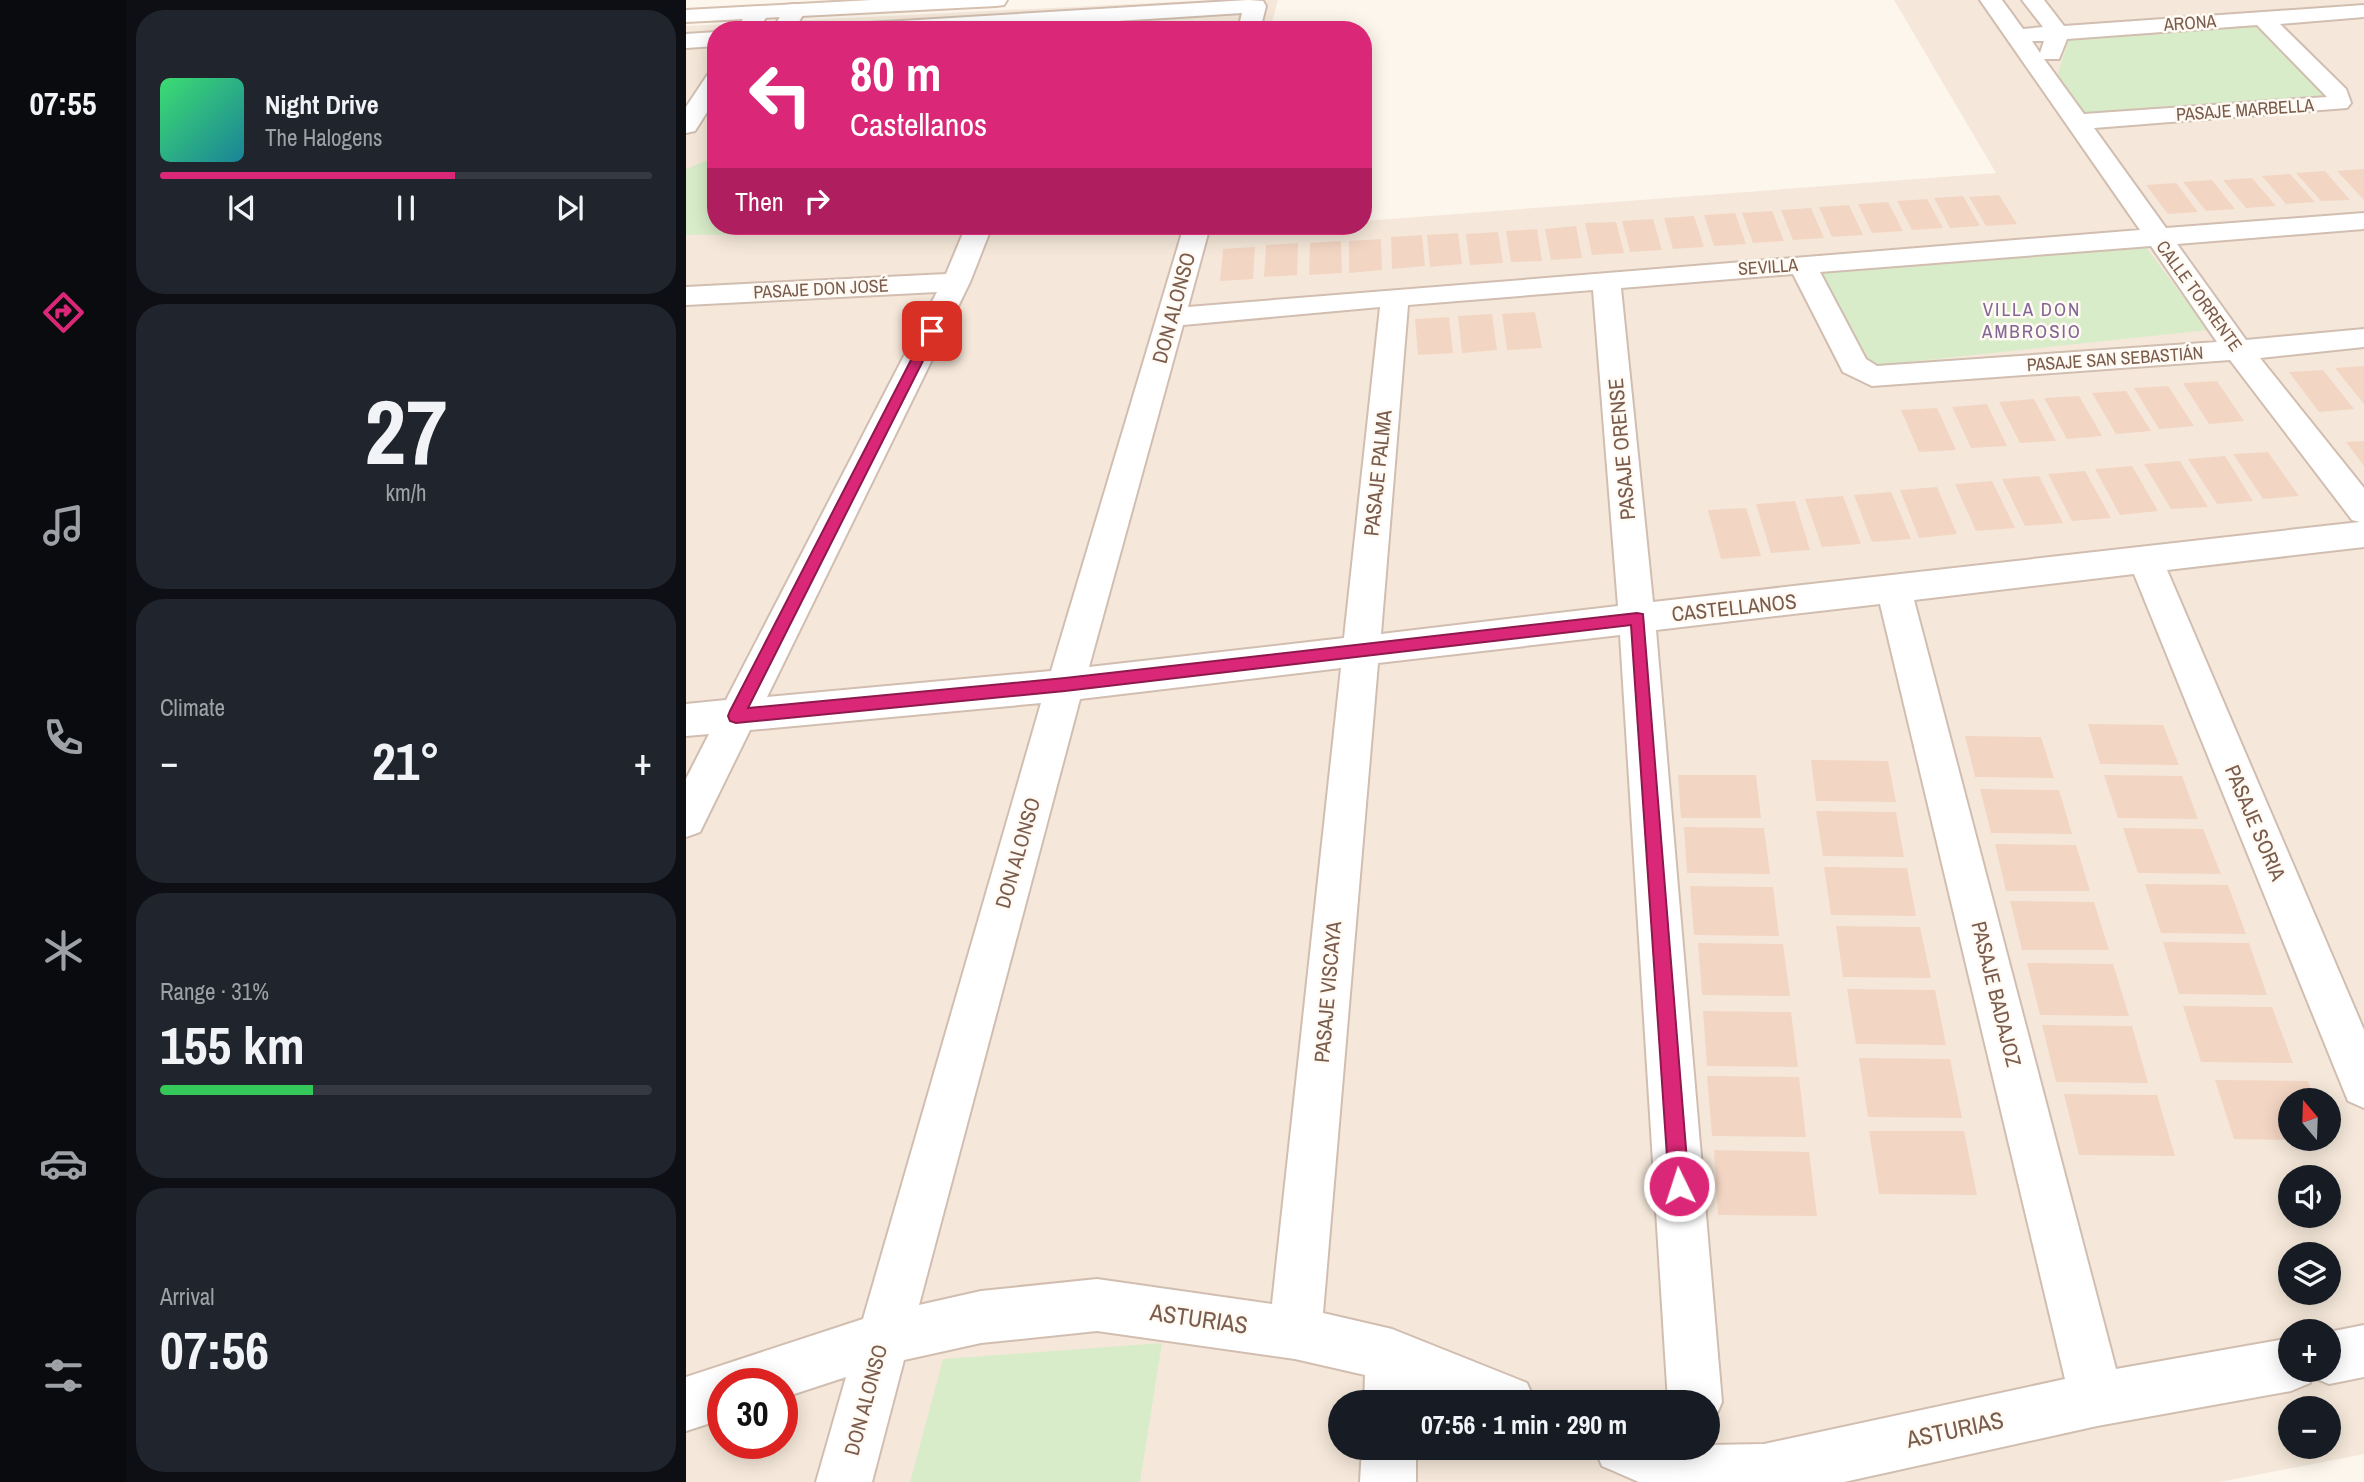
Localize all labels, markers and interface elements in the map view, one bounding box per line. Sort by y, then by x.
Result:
street label: ARONA [2162,8,2217,37]
text: 80 m [850,40,942,106]
icon: left [735,49,826,140]
text: 07:55 [29,82,97,125]
text: Night Drive [265,87,379,122]
street label: PASAJE MARBELLA [2175,92,2315,127]
text: Castellanos [850,103,987,146]
text: The Halogens [265,122,382,153]
icon: right [798,182,836,220]
text: Then [735,184,784,219]
icon: previous [223,189,261,227]
icon: pause [387,189,425,227]
icon: next [551,189,589,227]
street label: CALLE TORRENTE [2151,235,2248,356]
street label: DON ALONSO [1145,249,1202,367]
street label: SEVILLA [1737,252,1799,281]
street label: PASAJE DON JOSÉ [753,272,889,305]
icon: directions [39,288,88,337]
district label: VILLA DON AMBROSIO [1981,296,2082,344]
pin [902,301,962,361]
icon: arrive [913,312,951,350]
street label: PASAJE SAN SEBASTIÁN [2026,340,2204,377]
text: 27 [365,370,448,492]
street label: PASAJE ORENSE [1601,377,1642,521]
street label: PASAJE PALMA [1356,408,1399,537]
text: km/h [386,477,426,508]
icon: music [39,501,88,550]
street label: CASTELLANOS [1670,587,1798,628]
text: Climate [160,692,225,723]
icon: phone [39,713,88,762]
text: 21° [372,726,440,796]
text: − [160,736,178,787]
text: + [634,736,652,787]
street label: PASAJE SORIA [2218,760,2293,886]
street label: DON ALONSO [988,794,1047,912]
street label: PASAJE BADAJOZ [1964,918,2029,1070]
street label: PASAJE VISCAYA [1307,920,1348,1064]
icon: climate [39,926,88,975]
text: Range · 31% [160,976,269,1007]
text: 155 km [160,1010,305,1080]
north arrow [2278,1088,2342,1152]
map controls [2278,1088,2341,1459]
icon: car [39,1139,88,1188]
position arrow [1642,1149,1716,1223]
button: sound [2278,1165,2341,1228]
button: layers [2278,1242,2341,1305]
text: Arrival [160,1281,215,1312]
street label: ASTURIAS [1147,1295,1250,1341]
text: 07:56 [160,1315,269,1385]
button: + [2278,1319,2341,1382]
street label: DON ALONSO [837,1341,894,1459]
icon: filters [39,1351,88,1400]
speed limit sign: 30 [707,1368,798,1459]
button: − [2278,1396,2341,1459]
street label: ASTURIAS [1902,1403,2006,1455]
text: 07:56 · 1 min · 290 m [1421,1407,1627,1442]

